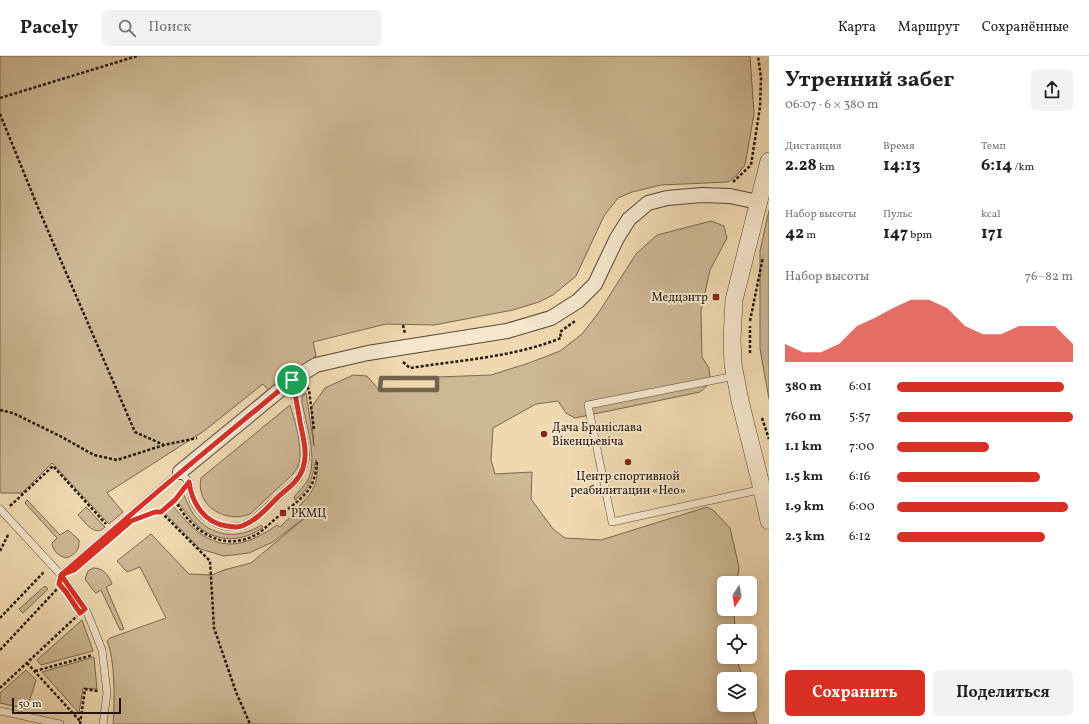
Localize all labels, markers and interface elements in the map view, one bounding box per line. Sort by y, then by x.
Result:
search box [102,10,382,46]
text: Pacely [20,15,78,41]
icon: search [116,17,138,39]
text: Поиск [148,17,191,38]
text: Карта [838,18,876,37]
text: Маршрут [898,18,960,37]
text: Сохранённые [982,18,1069,37]
text: Утренний забег [785,65,954,96]
button: share [1031,69,1073,111]
text: 06:07 · 6 × 380 m [785,96,879,114]
text: Дистанция [785,139,842,154]
text: Время [883,139,915,154]
text: Темп [981,139,1006,154]
text: 2.28 [785,154,817,177]
text: 14:13 [883,154,920,177]
text: 6:14 [981,154,1012,177]
text: km [817,160,835,175]
text: /km [1012,160,1034,175]
text: Набор высоты [785,207,856,222]
text: Пульс [883,207,913,222]
text: kcal [981,207,1001,222]
text: 42 [785,222,804,245]
text: 147 [883,222,908,245]
text: 171 [981,222,1003,245]
text: m [804,228,816,243]
text: bpm [908,228,932,243]
text: Набор высоты [785,268,869,286]
text: 76–82 m [1025,268,1073,286]
place label: Медцэнтр [652,290,708,306]
marker: Медцэнтр [711,292,721,302]
pin [275,363,309,397]
icon: arrive [281,369,303,391]
text: 380 m [785,378,822,396]
text: 6:01 [849,378,872,396]
text: 760 m [785,408,821,426]
text: 5:57 [849,408,871,426]
place label: Дача Браніслава Вікенцьевіча [552,420,642,450]
marker: Дача Браніслава Вікенцьевіча [539,429,549,439]
text: 1.1 km [785,438,822,456]
text: 7:00 [849,438,874,456]
marker: Центр спортивной реабилитации «Нео» [623,457,633,467]
text: 1.5 km [785,468,823,486]
text: 6:16 [849,468,870,486]
place label: Центр спортивной реабилитации «Нео» [570,469,686,499]
text: 1.9 km [785,498,824,516]
text: 6:00 [849,498,875,516]
place label: РКМЦ [291,506,327,522]
marker: РКМЦ [278,508,288,518]
text: 2.3 km [785,528,825,546]
text: 6:12 [849,528,871,546]
north arrow [717,576,757,616]
map controls [717,576,757,712]
button: locate [717,624,757,664]
button: Сохранить [785,670,925,716]
button: Поделиться [933,670,1073,716]
button: layers [717,672,757,712]
scale bar [12,696,121,715]
text: 50 m [18,697,42,712]

